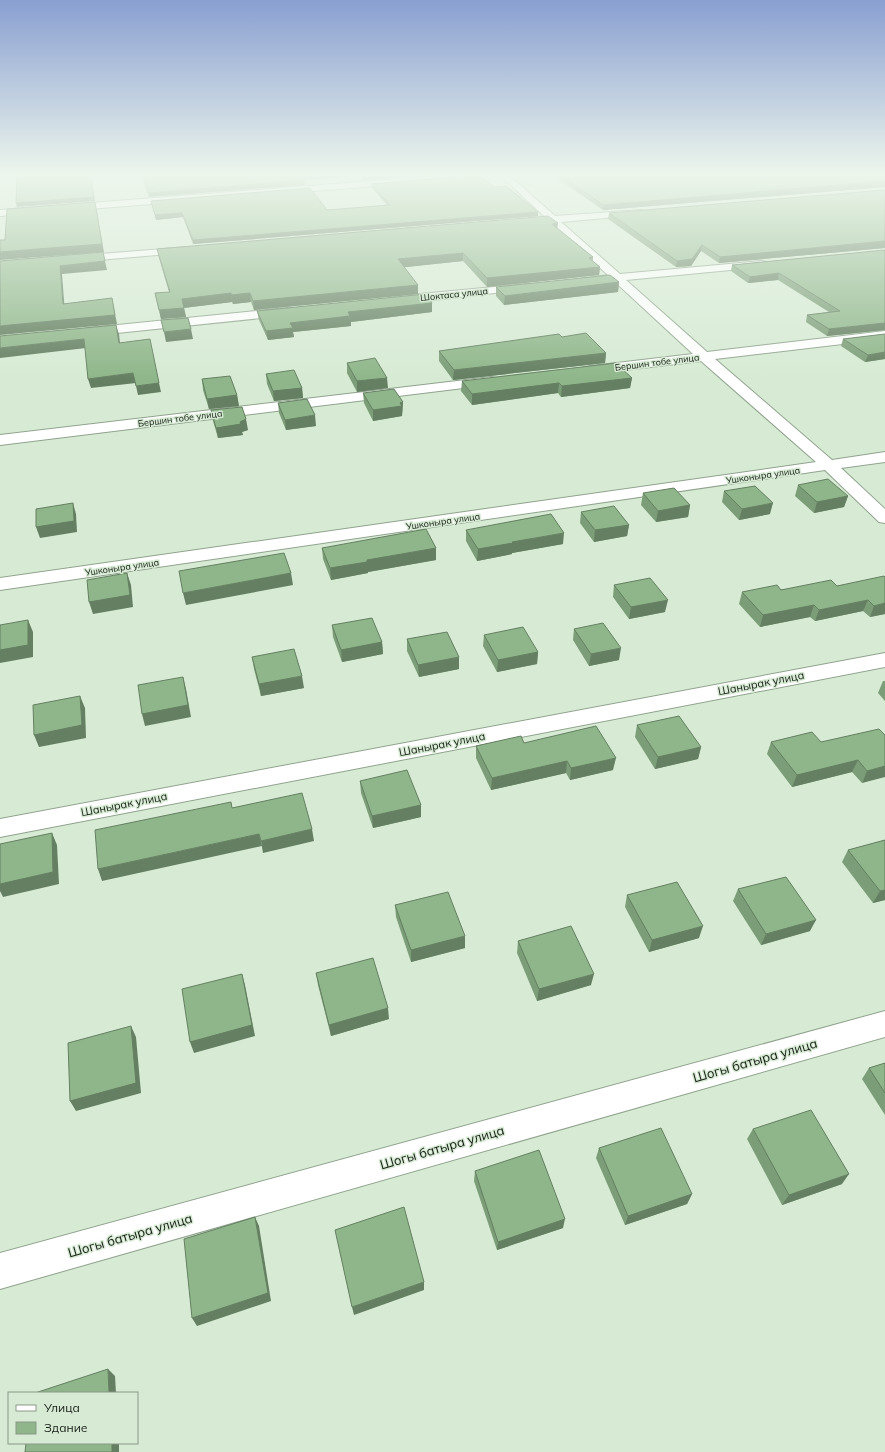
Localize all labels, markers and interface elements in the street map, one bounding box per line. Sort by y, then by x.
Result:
street label: Шоктаса улица [420,285,489,304]
street label: Бершин тобе улица [614,351,700,374]
street label: Бершин тобе улица [137,407,223,430]
street label: Ушконыра улица [724,464,801,487]
street label: Ушконыра улица [404,510,481,533]
street label: Ушконыра улица [83,556,160,579]
street label: Шанырак улица [717,668,805,698]
street label: Шанырак улица [398,729,486,759]
street label: Шанырак улица [80,789,168,819]
street label: Шогы батыра улица [691,1035,819,1085]
street label: Шогы батыра улица [378,1122,506,1172]
street label: Шогы батыра улица [66,1210,194,1260]
legend [8,1392,138,1444]
text: Улица [43,1400,80,1415]
text: Здание [44,1420,88,1435]

